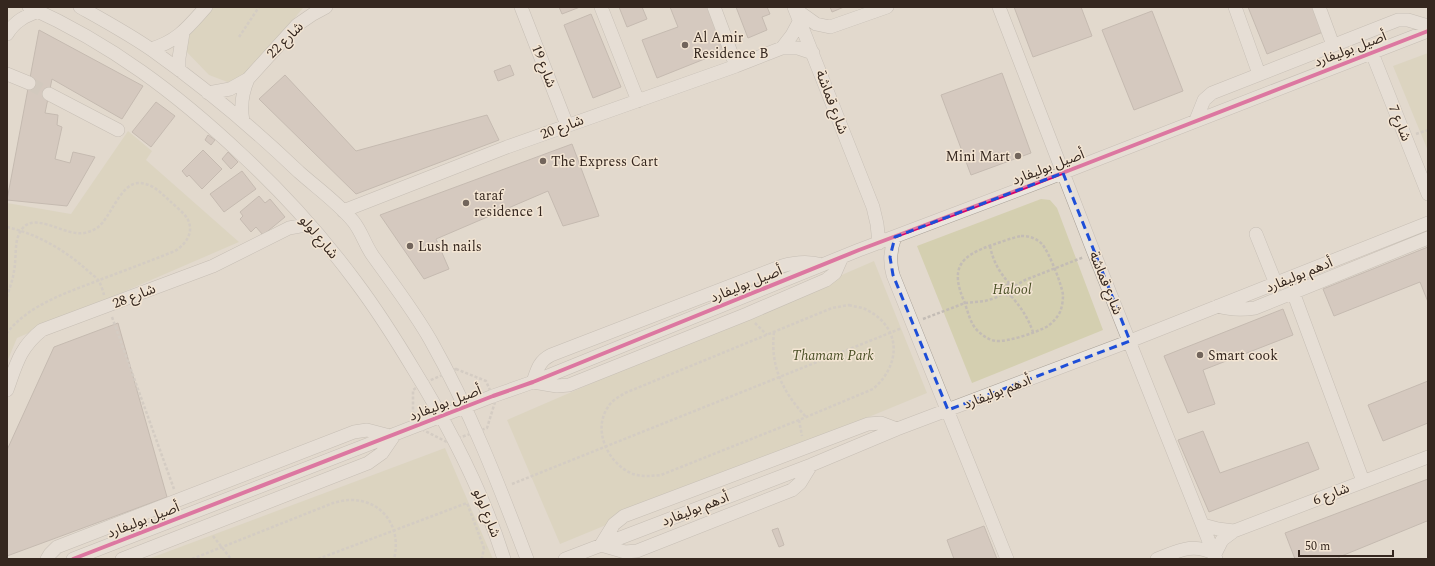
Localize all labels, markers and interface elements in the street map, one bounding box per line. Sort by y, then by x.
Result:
street label: شارع 22 [262,17,308,63]
street label: أصيل بوليفارد [1311,25,1390,73]
place label: Al Amir Residence B [693,27,768,64]
marker: Al Amir Residence B [680,40,690,50]
street label: شارع 19 [526,41,562,91]
street label: شارع قماشة [810,67,854,137]
street label: شارع 7 [1383,102,1417,144]
street label: شارع 20 [537,109,587,145]
street label: أصيل بوليفارد [1009,143,1088,191]
place label: Mini Mart [945,146,1010,167]
place label: The Express Cart [551,151,658,172]
marker: Mini Mart [1013,151,1023,161]
marker: The Express Cart [538,156,548,166]
place label: taraf residence 1 [474,185,544,222]
marker: taraf residence 1 [461,198,471,208]
street label: شارع لولو [294,211,344,263]
place label: Lush nails [418,236,482,257]
marker: Lush nails [405,241,415,251]
street label: شارع قماشة [1084,248,1128,318]
street label: أدهم بوليفارد [1262,252,1336,298]
street label: أصيل بوليفارد [707,260,786,308]
street label: شارع 28 [109,278,159,314]
park label: Halool [993,279,1032,300]
park label: Thamam Park [792,345,874,366]
place label: Smart cook [1208,345,1278,366]
marker: Smart cook [1195,350,1205,360]
street label: أدهم بوليفارد [960,369,1034,415]
street label: أصيل بوليفارد [406,379,485,427]
street label: شارع 6 [1310,477,1352,511]
street label: شارع لولو [468,485,506,541]
street label: أدهم بوليفارد [658,486,732,532]
street label: أصيل بوليفارد [104,496,183,544]
scale bar [1299,532,1393,558]
text: 50 m [1305,537,1330,556]

